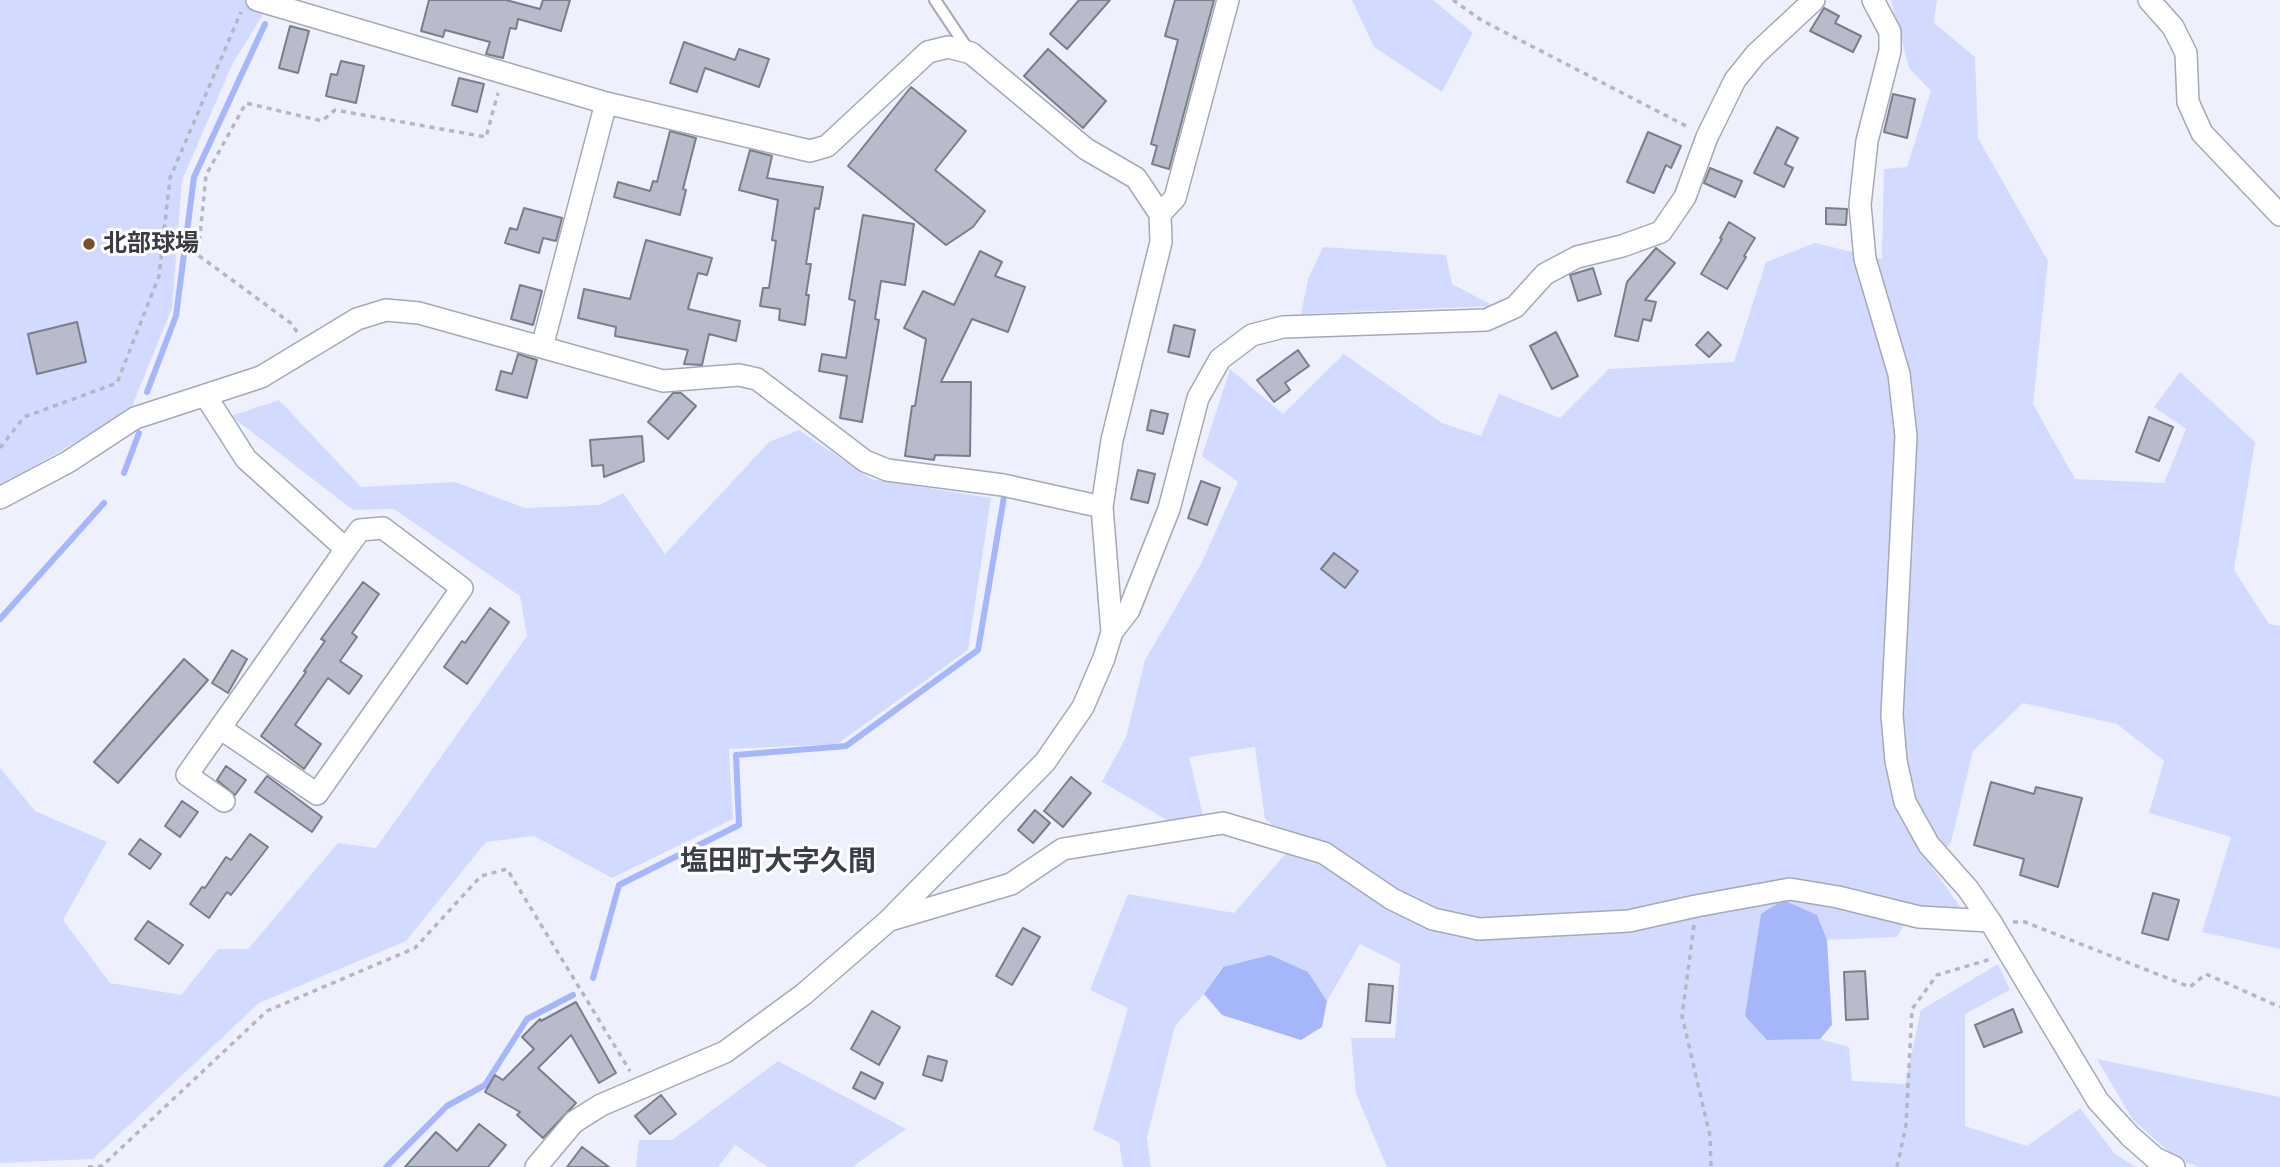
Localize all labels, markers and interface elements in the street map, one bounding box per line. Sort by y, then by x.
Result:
place label: 北部球場 [103,230,199,258]
marker: 北部球場 [81,236,97,252]
district label: 塩田町大字久間 [680,845,876,879]

